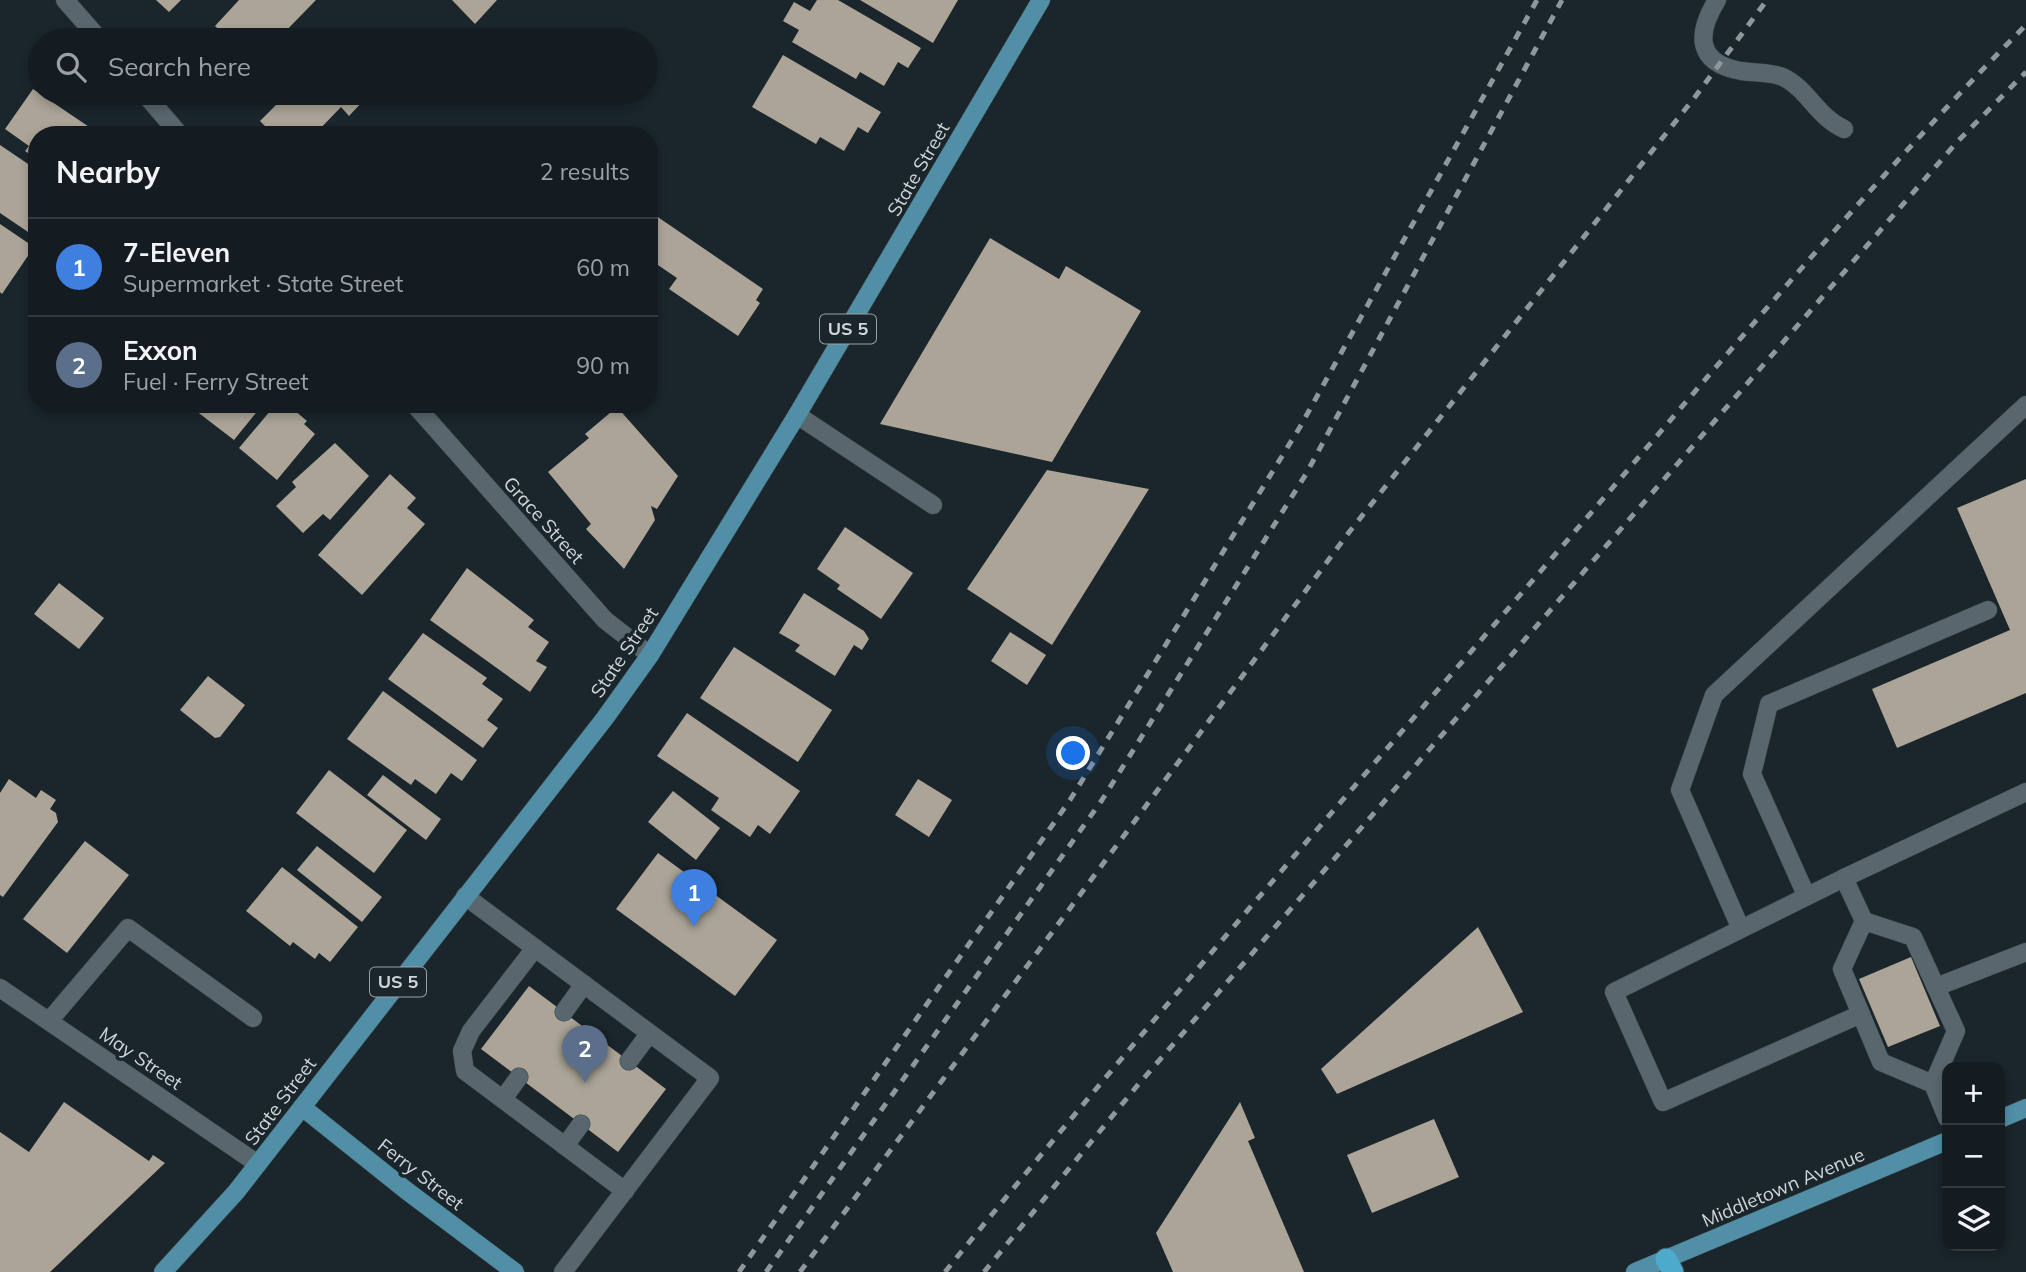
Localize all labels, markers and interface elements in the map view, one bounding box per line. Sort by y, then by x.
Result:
search box [28,28,658,105]
icon: search [52,48,90,86]
text: Search here [108,50,251,83]
street label: State Street [882,118,955,220]
text: Nearby [56,153,160,191]
text: 2 results [540,157,630,186]
text: 7-Eleven [123,236,230,269]
text: 1 [72,253,86,282]
text: 60 m [576,253,630,282]
text: Supermarket · State Street [123,269,403,298]
road number: US 5 [820,314,876,344]
text: Exxon [123,334,198,367]
text: 2 [72,351,86,380]
text: 90 m [576,351,630,380]
text: Fuel · Ferry Street [123,367,308,396]
street label: Grace Street [499,471,590,569]
street label: State Street [585,602,663,702]
your location [1056,736,1090,770]
pin: 1 [671,869,717,927]
road number: US 5 [370,967,426,996]
street label: May Street [95,1021,187,1095]
pin: 2 [562,1025,608,1083]
street label: State Street [239,1052,321,1150]
map controls [1942,1062,2005,1251]
button: + [1942,1062,2005,1125]
button: − [1942,1125,2005,1188]
street label: Ferry Street [373,1133,469,1215]
street label: Middletown Avenue [1698,1142,1868,1232]
button: layers [1942,1188,2005,1251]

